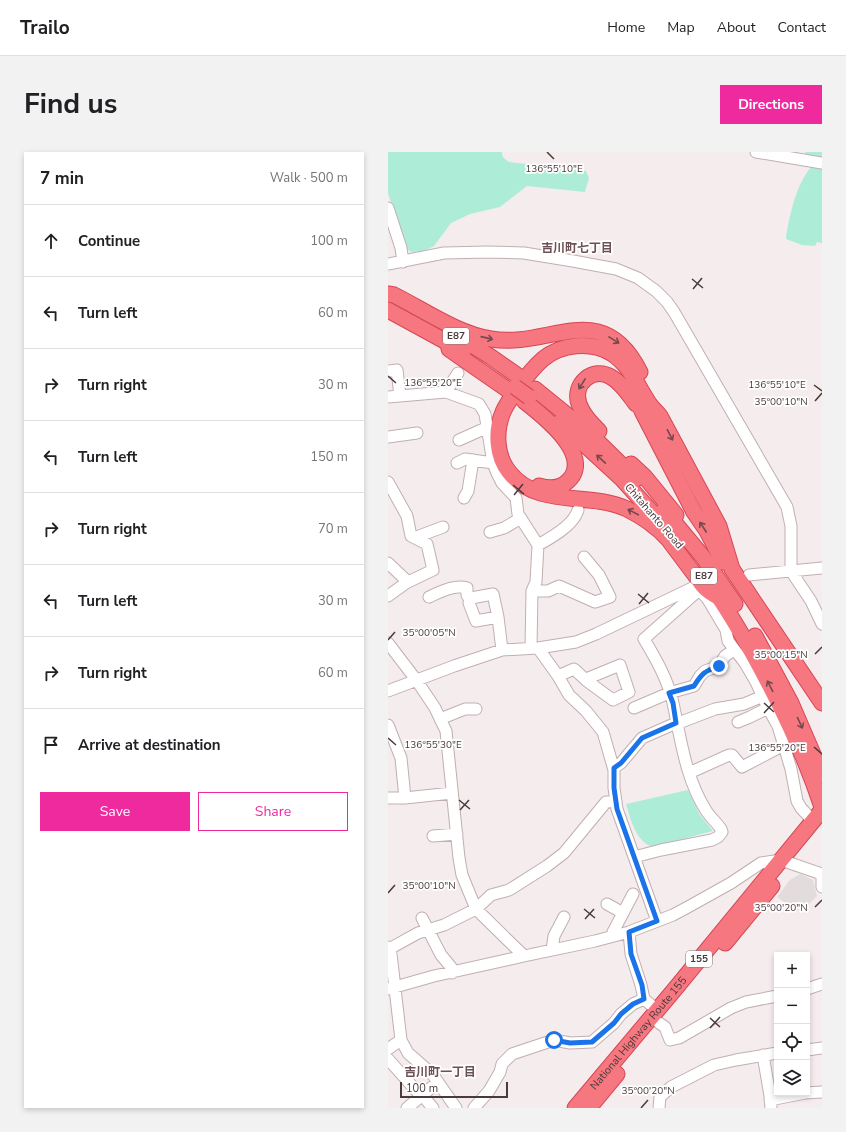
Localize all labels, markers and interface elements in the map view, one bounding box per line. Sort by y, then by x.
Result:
text: Trailo [20,15,70,41]
text: Home [607,18,645,37]
text: Map [667,18,695,37]
text: About [717,18,756,37]
text: Contact [778,18,826,37]
text: Find us [24,85,118,123]
button: Directions [720,85,822,124]
text: 136°55'10"E [525,162,583,176]
text: 7 min [40,167,84,190]
text: Walk · 500 m [270,169,348,187]
icon: ahead [40,230,62,252]
text: Continue [78,231,140,251]
text: 100 m [310,232,348,250]
district label: 吉川町七丁目 [541,240,613,256]
icon: left [40,302,62,324]
text: Turn left [78,303,137,323]
text: 60 m [318,304,348,322]
road number: E87 [443,328,469,344]
one-way arrow [480,335,493,342]
one-way arrow [608,336,619,344]
icon: right [40,374,62,396]
text: Turn right [78,375,147,395]
text: 30 m [318,376,348,394]
text: 136°55'20"E [404,376,462,390]
one-way arrow [577,378,586,389]
text: 136°55'10"E [748,378,806,392]
text: 35°00'10"N [754,395,808,409]
one-way arrow [667,429,674,441]
icon: left [40,446,62,468]
text: Turn left [78,447,137,467]
text: 150 m [310,448,348,466]
one-way arrow [596,455,606,464]
street label: Chitahanto Road [621,480,687,552]
one-way arrow [627,508,639,515]
icon: right [40,518,62,540]
text: Turn right [78,519,147,539]
text: 70 m [318,520,348,538]
one-way arrow [699,521,707,533]
road number: E87 [691,568,717,584]
icon: left [40,590,62,612]
text: Turn left [78,591,137,611]
text: 30 m [318,592,348,610]
text: 35°00'05"N [402,626,456,640]
text: 35°00'15"N [754,648,808,662]
route end [710,657,728,675]
icon: right [40,662,62,684]
text: Turn right [78,663,147,683]
text: 60 m [318,664,348,682]
one-way arrow [766,680,773,692]
one-way arrow [797,717,804,729]
icon: arrive [40,734,62,756]
text: Arrive at destination [78,735,221,755]
text: 136°55'30"E [404,738,462,752]
text: 136°55'20"E [748,741,806,755]
button: Save [40,792,190,831]
button: Share [198,792,348,831]
text: 35°00'10"N [402,879,456,893]
text: 35°00'20"N [754,901,808,915]
road number: 155 [686,951,712,967]
map controls [774,952,810,1096]
button: + [774,952,810,988]
street label: National Highway Route 155 [586,973,690,1093]
button: − [774,988,810,1024]
button: locate [774,1024,810,1060]
route start [545,1031,563,1049]
button: layers [774,1060,810,1096]
district label: 吉川町一丁目 [404,1064,476,1080]
scale bar [400,1080,508,1099]
text: 100 m [406,1081,438,1096]
text: 35°00'20"N [621,1084,675,1098]

